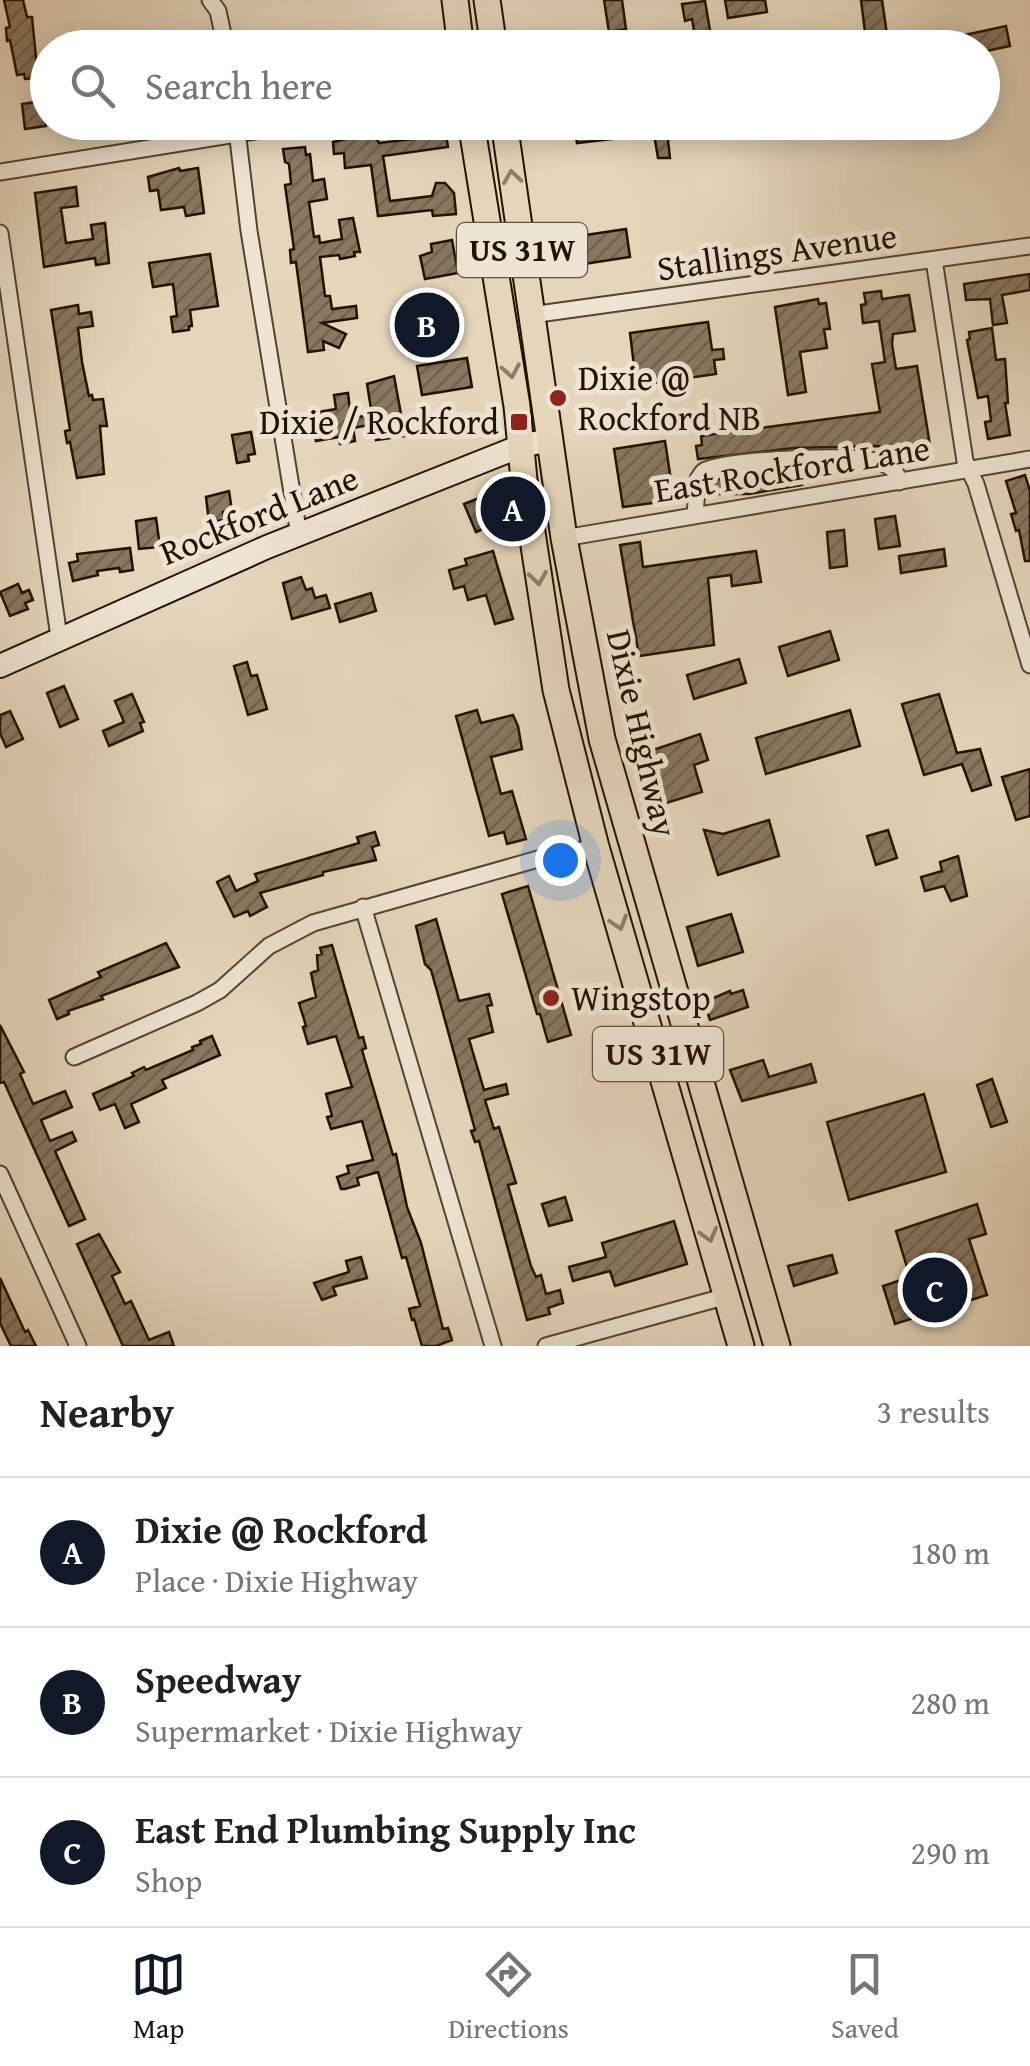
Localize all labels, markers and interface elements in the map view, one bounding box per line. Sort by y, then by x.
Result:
search box [30,30,1000,140]
text: Search here [145,57,333,113]
icon: search [65,58,120,113]
one-way arrow [502,168,523,185]
street label: Stallings Avenue [654,209,900,294]
road number: US 31W [457,223,587,277]
pin: B [394,288,460,362]
place label: Dixie @ Rockford NB [578,352,761,443]
one-way arrow [500,362,521,379]
marker: Dixie @ Rockford NB [547,387,569,409]
place label: Dixie / Rockford [259,396,499,447]
marker: Dixie / Rockford [508,411,530,433]
street label: East Rockford Lane [651,422,933,515]
street label: Rockford Lane [152,452,366,578]
pin: A [480,472,546,546]
one-way arrow [527,569,548,586]
street label: Dixie Highway [594,624,691,842]
your location [535,835,586,886]
one-way arrow [607,914,628,931]
place label: Wingstop [571,972,711,1023]
marker: Wingstop [540,987,562,1009]
road number: US 31W [593,1027,723,1081]
one-way arrow [697,1226,718,1243]
pin: C [902,1252,968,1328]
text: Nearby [40,1381,174,1442]
text: 3 results [877,1388,990,1435]
text: Dixie @ Rockford [135,1501,428,1557]
text: A [62,1529,83,1576]
text: 180 m [911,1529,990,1576]
text: Place · Dixie Highway [135,1557,418,1604]
text: Speedway [135,1651,301,1707]
text: B [63,1679,82,1726]
text: 280 m [911,1679,990,1726]
text: Supermarket · Dixie Highway [135,1707,522,1754]
text: East End Plumbing Supply Inc [135,1801,636,1857]
text: C [63,1829,82,1876]
text: 290 m [911,1829,990,1876]
text: Shop [135,1857,202,1904]
tab: Map [131,1947,186,2048]
tab: Directions [448,1947,569,2048]
tab: Saved [831,1947,899,2048]

